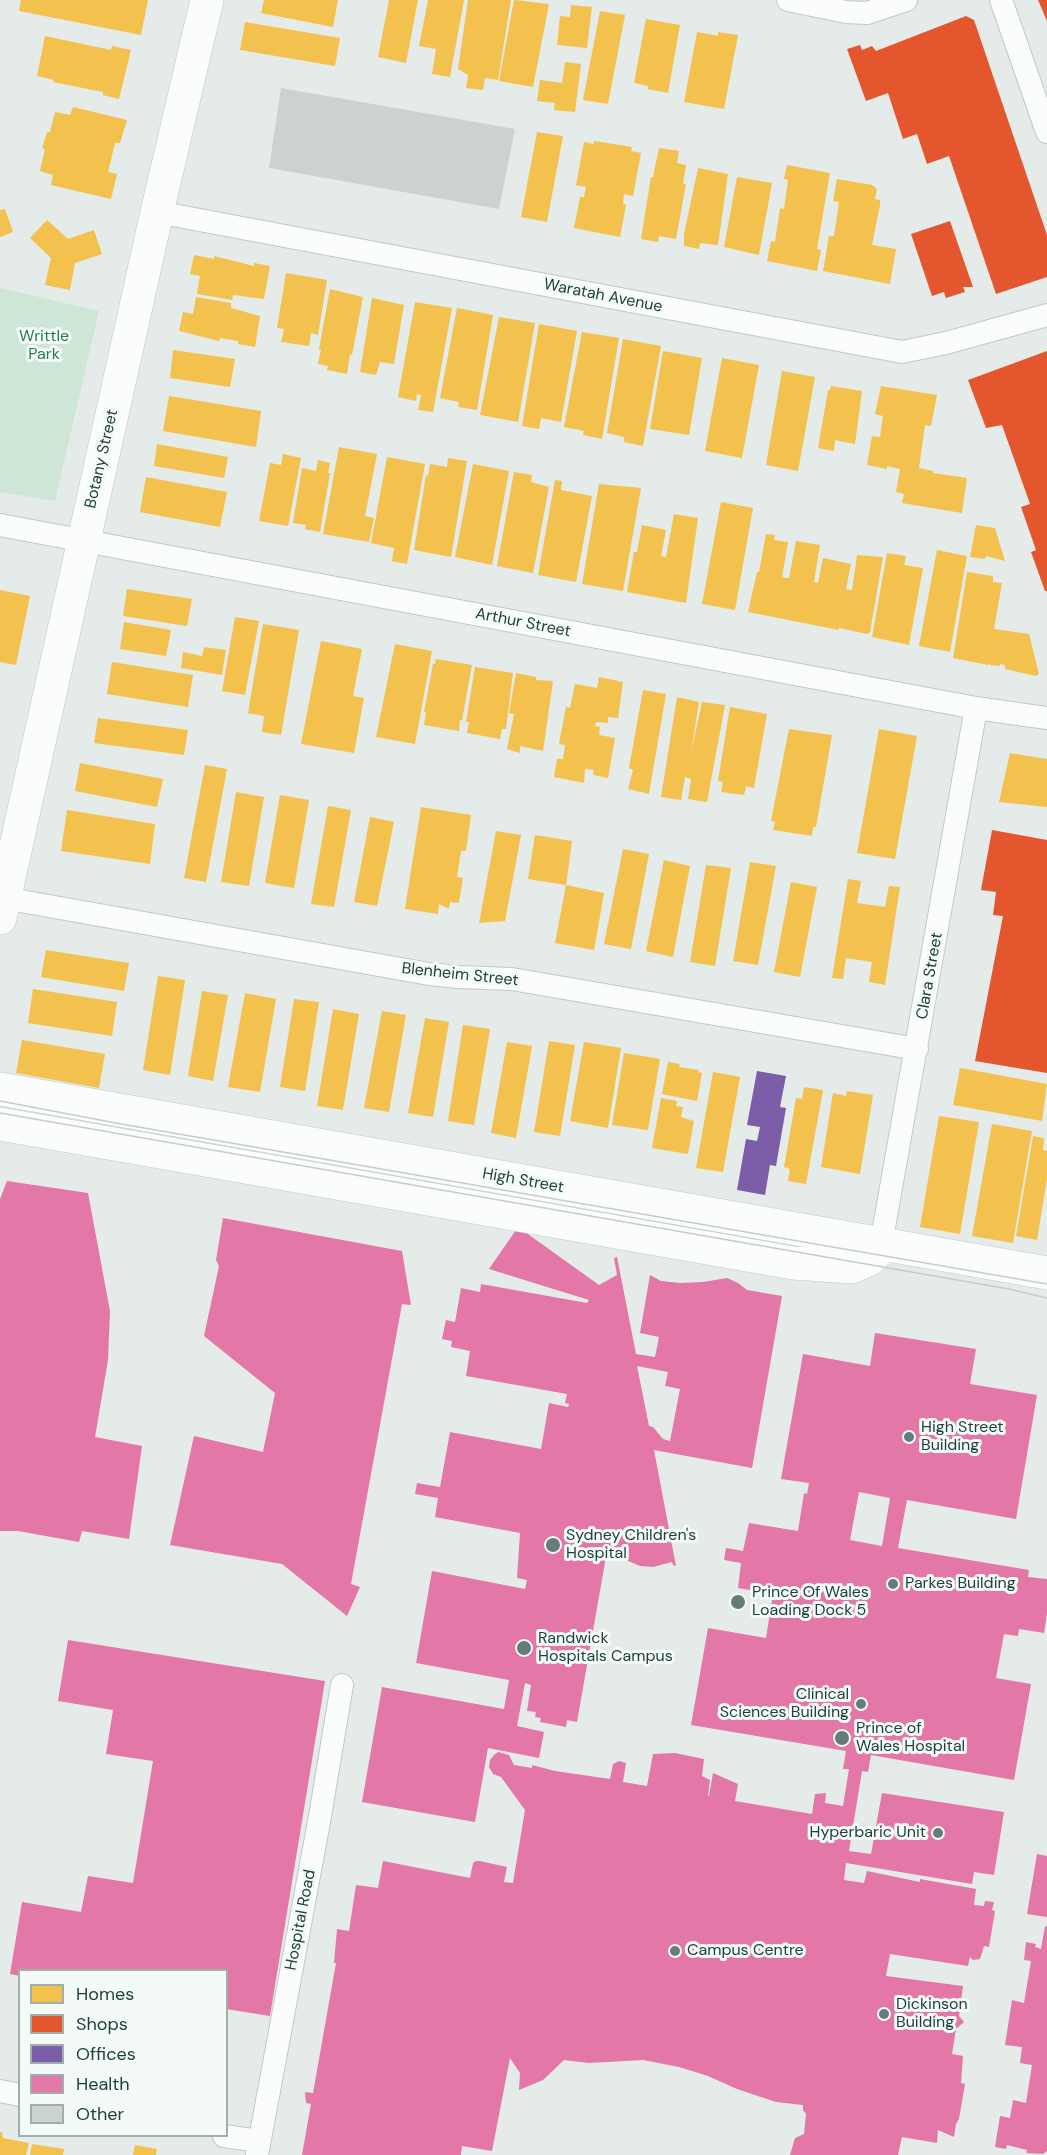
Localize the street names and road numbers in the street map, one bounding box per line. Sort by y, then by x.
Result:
street label: Waratah Avenue [542,275,664,317]
street label: Botany Street [81,408,123,510]
street label: Arthur Street [474,604,572,642]
street label: Clara Street [913,931,947,1021]
street label: Blenheim Street [401,959,519,991]
street label: High Street [481,1164,565,1198]
street label: Hospital Road [282,1868,320,1972]

